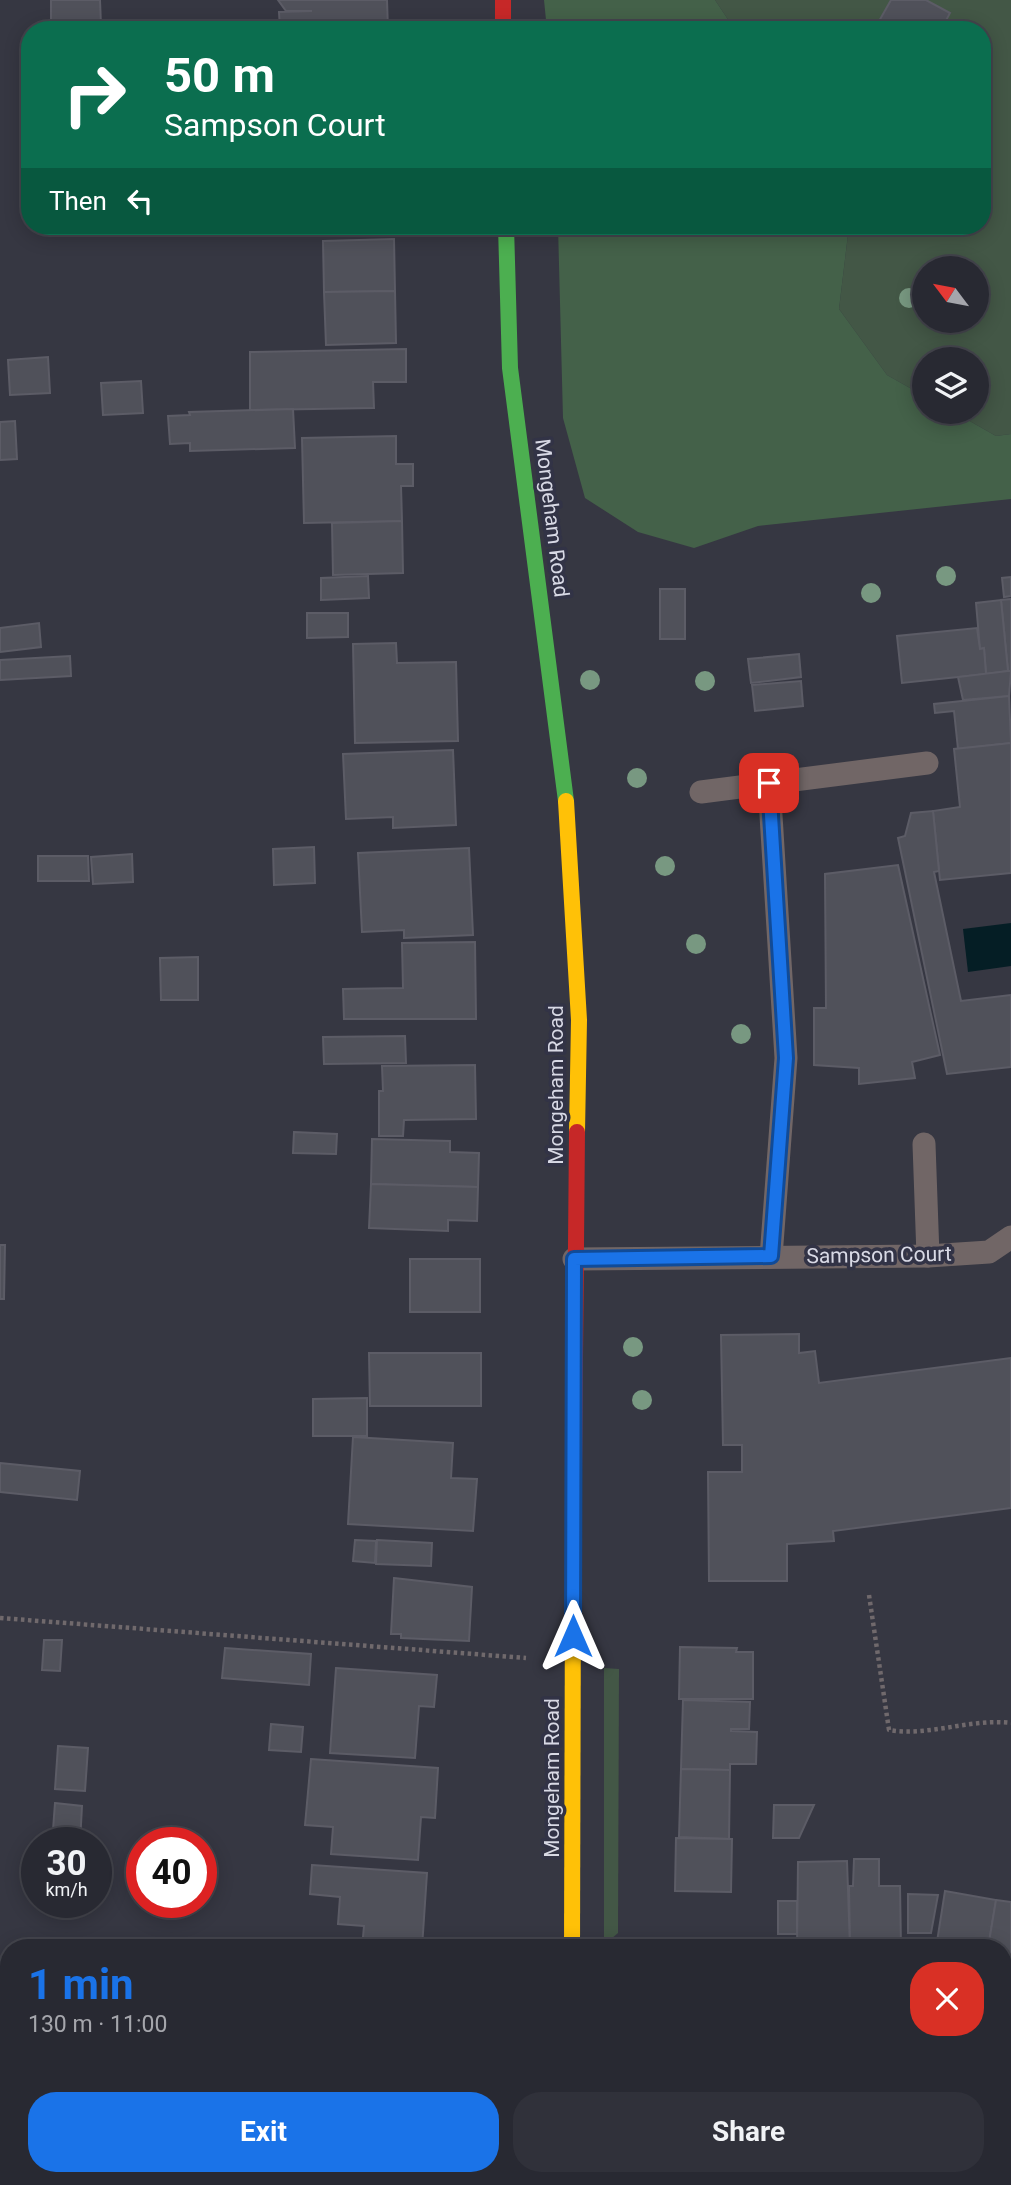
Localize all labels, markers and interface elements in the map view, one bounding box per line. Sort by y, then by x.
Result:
text: 50 m [164,47,275,104]
icon: right [49,49,140,140]
text: Sampson Court [164,106,386,144]
icon: left [121,182,159,220]
text: Then [49,186,107,216]
north arrow [912,256,989,332]
map controls [912,256,989,424]
button: layers [912,347,989,424]
street label: Mongeham Road [530,437,574,599]
pin [739,753,799,813]
icon: arrive [750,764,788,802]
street label: Mongeham Road [544,1005,568,1165]
street label: Sampson Court [806,1242,952,1268]
position arrow [536,1599,610,1673]
street label: Mongeham Road [540,1698,564,1858]
speed limit sign: 40 [126,1827,217,1918]
text: 30 [46,1843,87,1884]
text: km/h [45,1879,88,1900]
text: 1 min [28,1960,134,2009]
button: close [910,1962,984,2036]
text: 130 m · 11:00 [28,2011,167,2038]
button: Exit [28,2092,499,2172]
button: Share [513,2092,984,2172]

